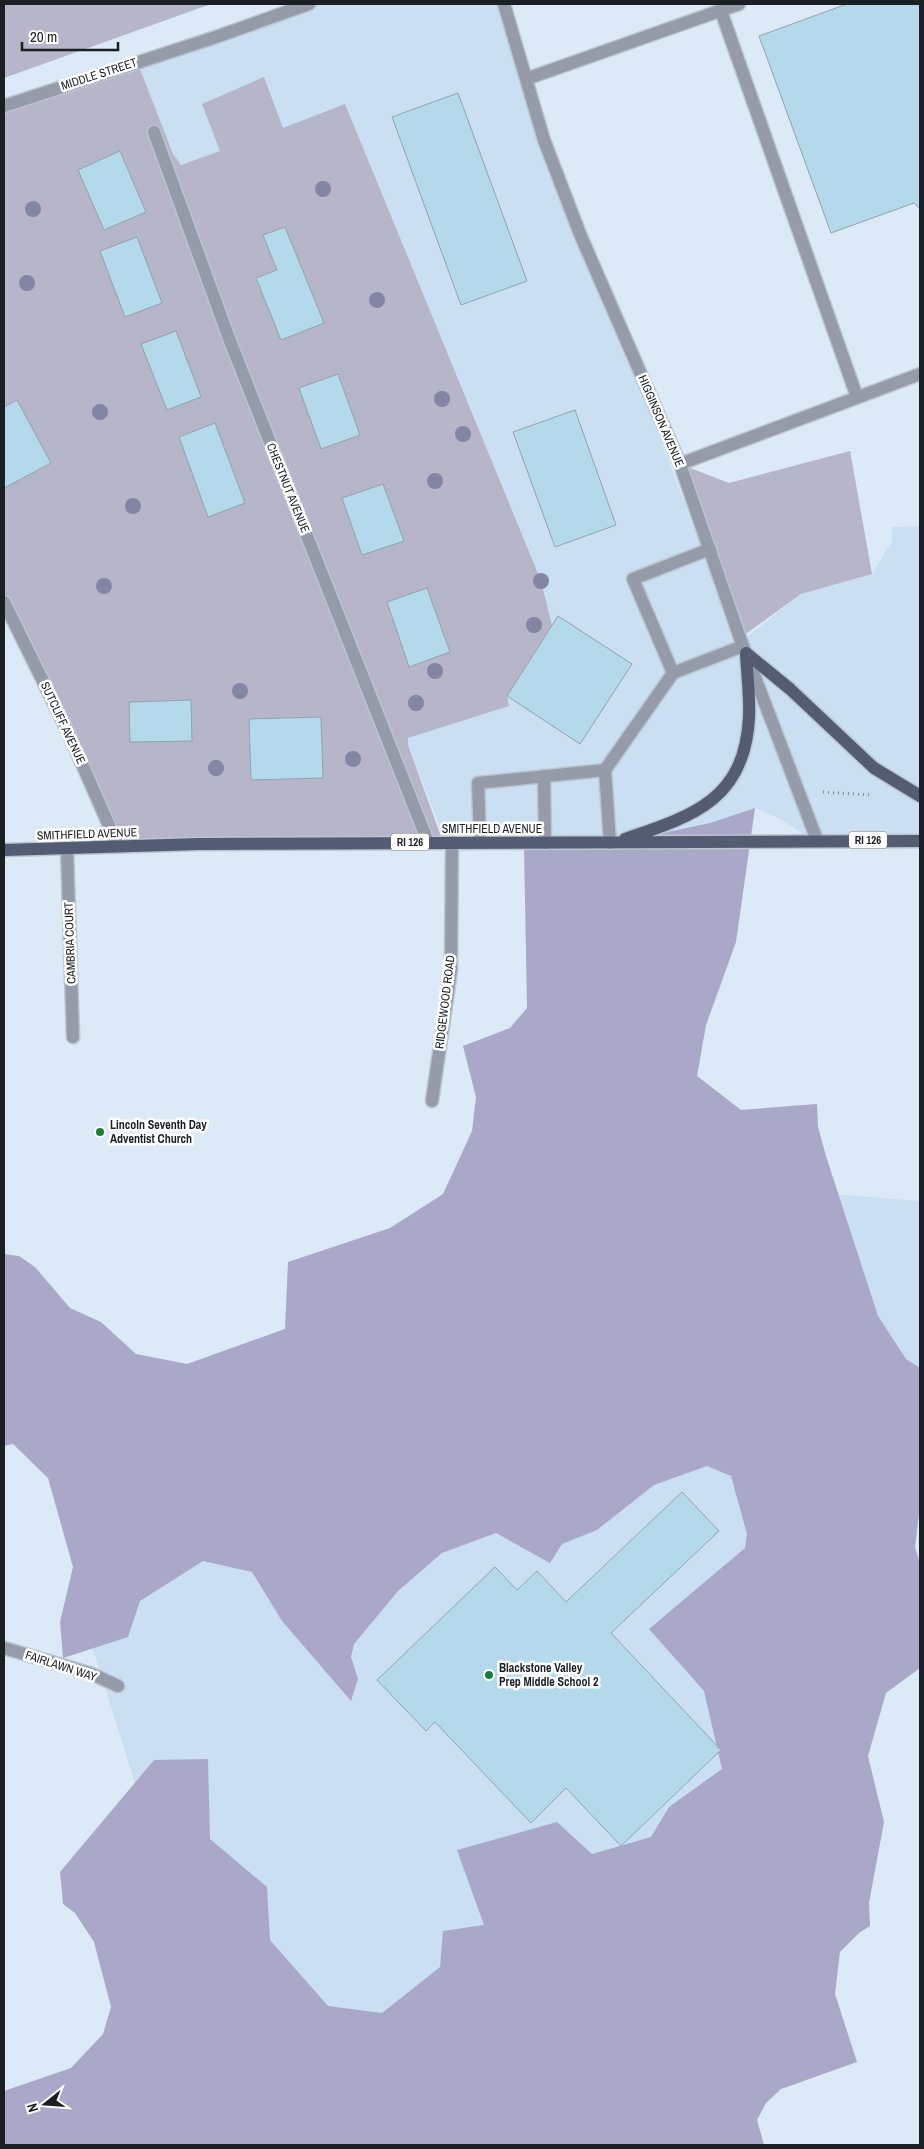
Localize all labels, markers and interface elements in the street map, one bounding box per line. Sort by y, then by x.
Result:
scale bar [22,20,119,52]
text: 20 m [30,26,57,47]
street label: MIDDLE STREET [59,54,139,94]
street label: HIGGINSON AVENUE [634,373,688,469]
street label: CHESTNUT AVENUE [263,441,313,535]
street label: SUTCLIFF AVENUE [37,679,89,767]
street label: SMITHFIELD AVENUE [442,821,542,837]
street label: SMITHFIELD AVENUE [37,824,137,844]
road number: RI 126 [849,832,887,848]
road number: RI 126 [391,834,429,850]
street label: CAMBRIA COURT [61,902,79,984]
street label: RIDGEWOOD ROAD [431,954,459,1050]
place label: Lincoln Seventh Day Adventist Church [110,1117,207,1147]
marker: Lincoln Seventh Day Adventist Church [94,1126,106,1138]
street label: FAIRLAWN WAY [23,1647,99,1685]
place label: Blackstone Valley Prep Middle School 2 [499,1660,599,1690]
marker: Blackstone Valley Prep Middle School 2 [483,1669,495,1681]
north arrow [20,2079,70,2129]
text: N [23,2101,42,2114]

